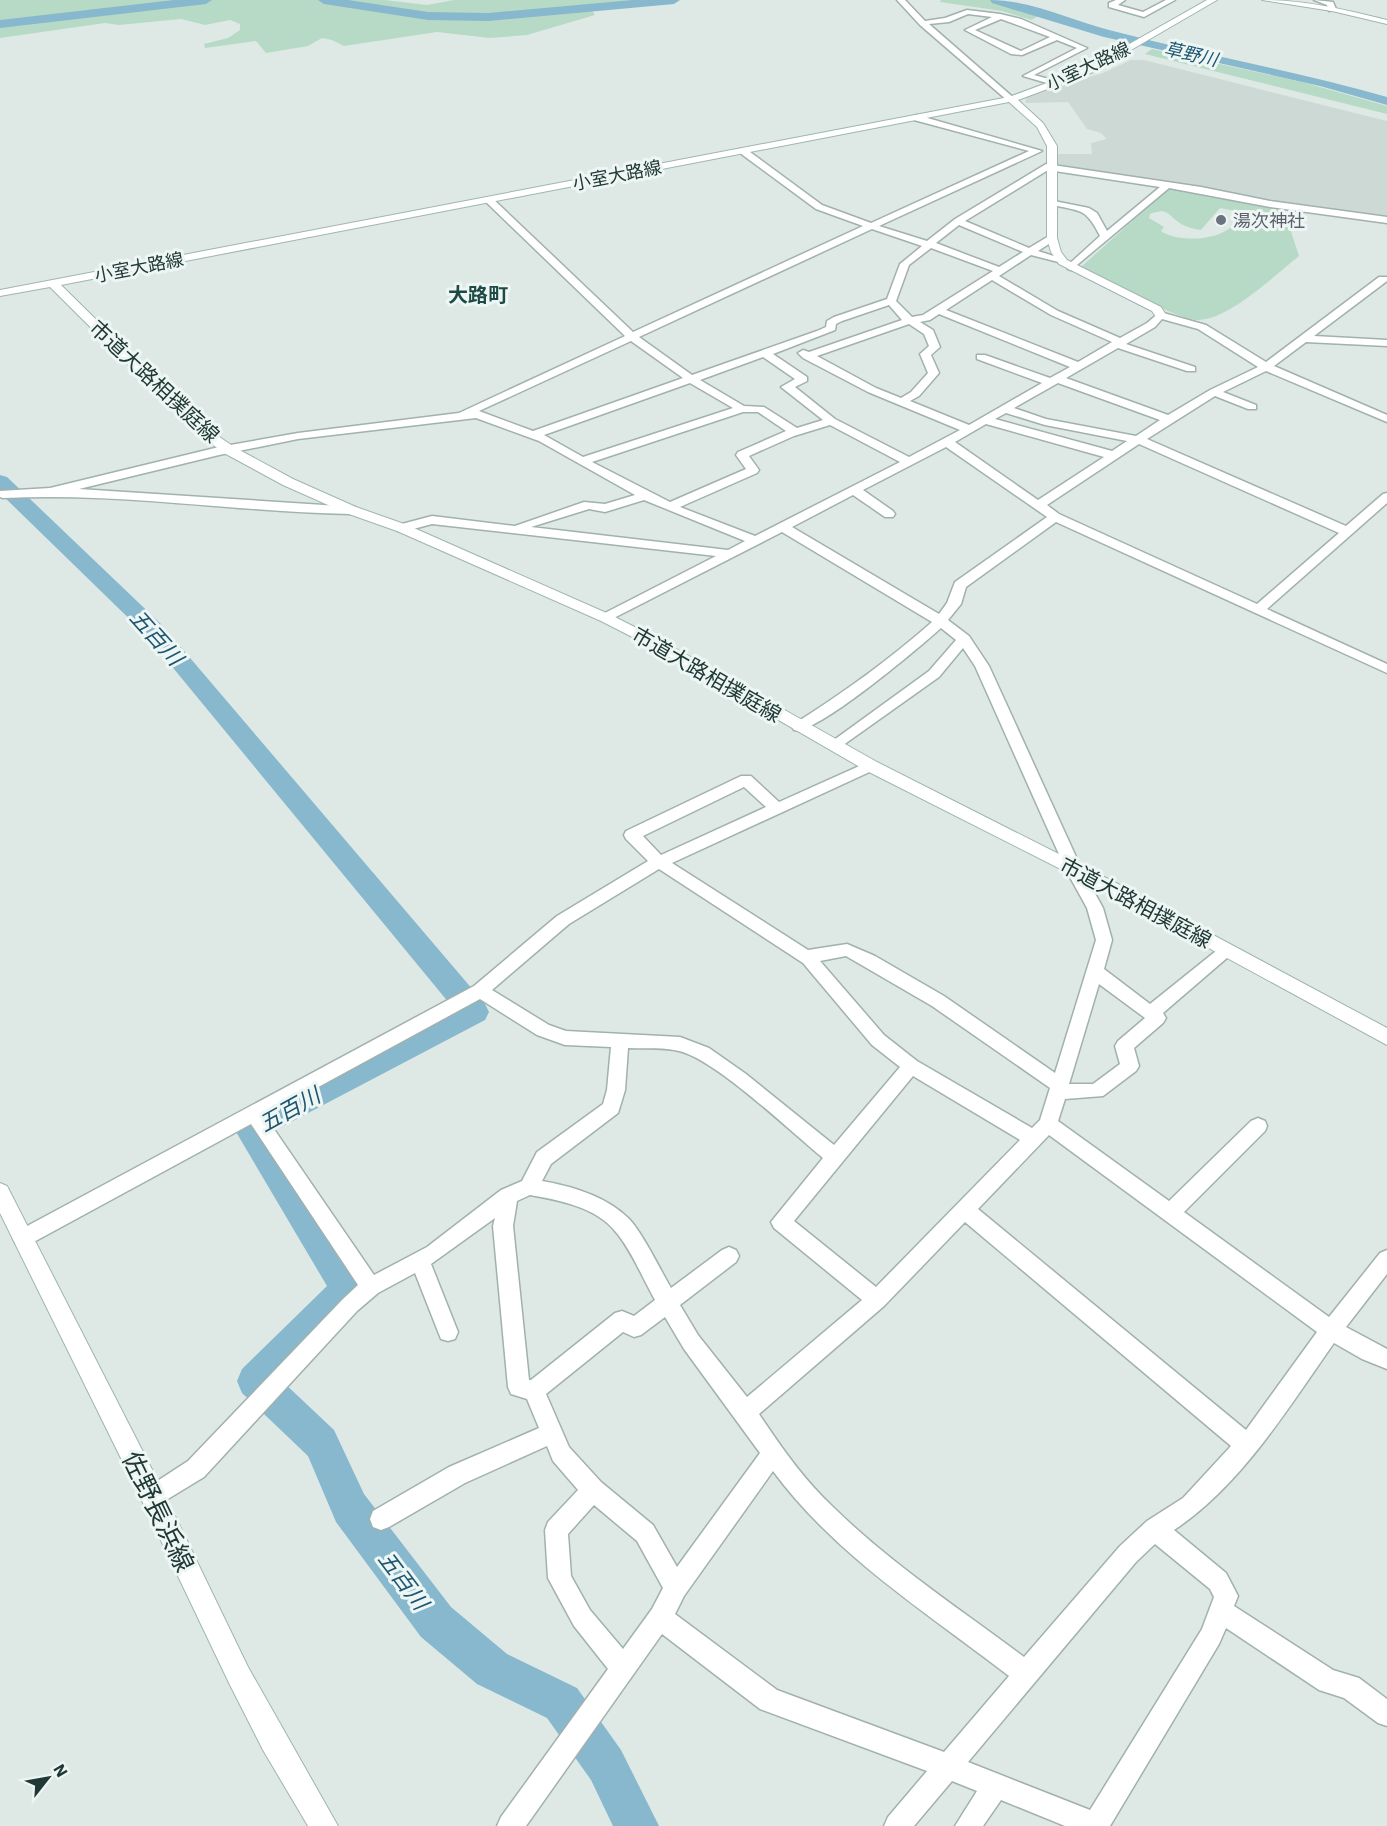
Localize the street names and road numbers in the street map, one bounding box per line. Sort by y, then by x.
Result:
street label: 小室大路線 [1042,37,1134,95]
street label: 小室大路線 [571,155,663,195]
street label: 小室大路線 [93,247,185,287]
street label: 市道大路相撲庭線 [84,313,226,449]
street label: 市道大路相撲庭線 [627,620,787,728]
street label: 市道大路相撲庭線 [1055,850,1217,954]
street label: 佐野長浜線 [115,1445,203,1577]

